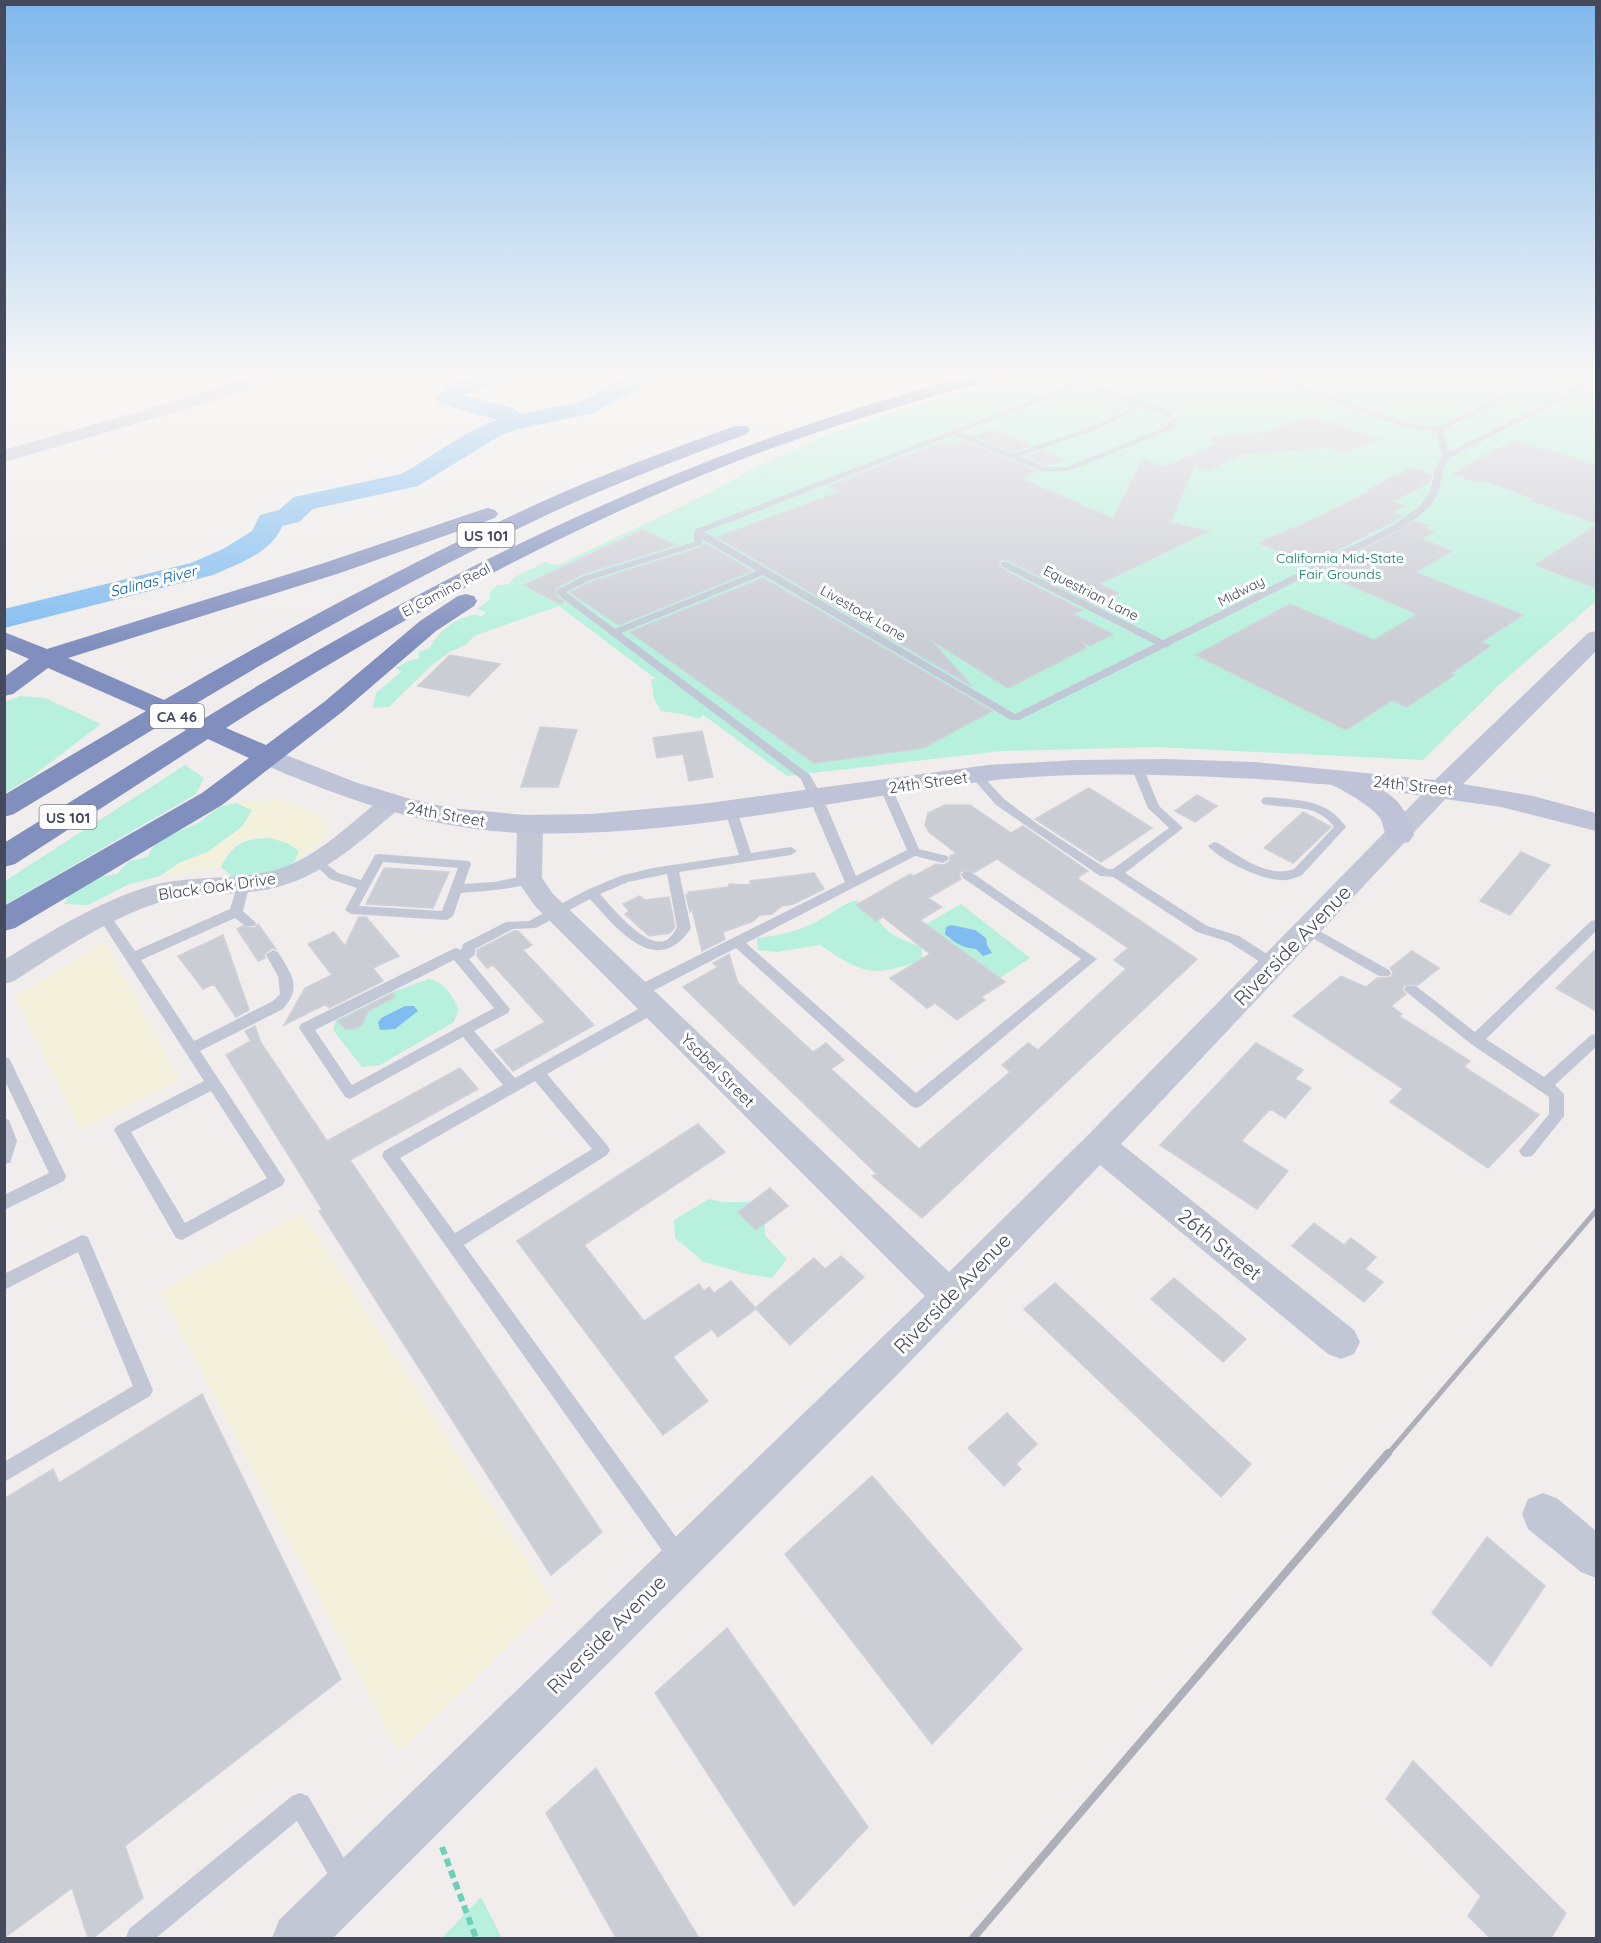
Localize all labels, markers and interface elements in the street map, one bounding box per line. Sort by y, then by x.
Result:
road number: US 101 [458,523,514,547]
park label: California Mid-State Fair Grounds [1276,549,1404,583]
street label: El Camino Real [399,559,493,621]
water label: Salinas River [108,561,200,601]
street label: Equestrian Lane [1040,561,1142,625]
street label: Midway [1215,572,1267,610]
street label: Livestock Lane [817,581,909,645]
road number: CA 46 [150,704,204,728]
street label: 24th Street [887,767,969,797]
street label: 24th Street [1372,771,1454,799]
street label: 24th Street [405,797,487,831]
road number: US 101 [40,805,97,829]
street label: Black Oak Drive [157,868,277,904]
street label: Riverside Avenue [1228,879,1356,1011]
street label: Ysabel Street [677,1029,759,1111]
street label: 26th Street [1173,1203,1267,1285]
street label: Riverside Avenue [888,1227,1016,1359]
street label: Riverside Avenue [541,1569,671,1699]

